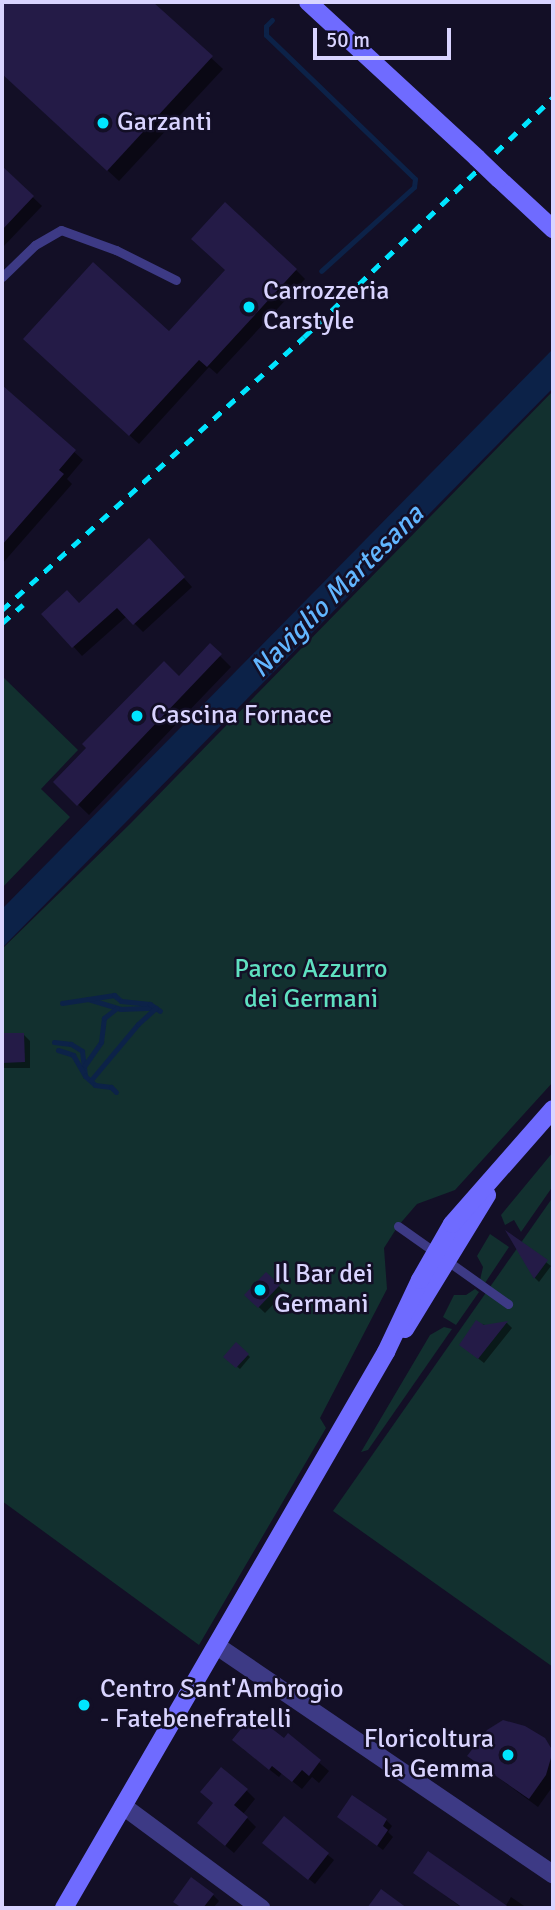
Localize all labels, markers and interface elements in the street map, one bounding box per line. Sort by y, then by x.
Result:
scale bar [317,14,455,58]
text: 50 m [326,27,370,53]
place label: Garzanti [117,107,212,139]
marker: Garzanti [95,115,111,131]
place label: Carrozzeria Carstyle [263,276,390,338]
marker: Carrozzeria Carstyle [241,299,257,315]
water label: Naviglio Martesana [243,497,431,685]
place label: Cascina Fornace [151,700,332,732]
marker: Cascina Fornace [129,708,145,724]
park label: Parco Azzurro dei Germani [234,954,388,1016]
place label: Il Bar dei Germani [274,1259,373,1320]
marker: Il Bar dei Germani [252,1282,268,1298]
place label: Centro Sant'Ambrogio - Fatebenefratelli [100,1674,344,1736]
marker: Centro Sant'Ambrogio - Fatebenefratelli [74,1695,94,1715]
place label: Floricoltura la Gemma [364,1724,494,1786]
marker: Floricoltura la Gemma [500,1747,516,1763]

